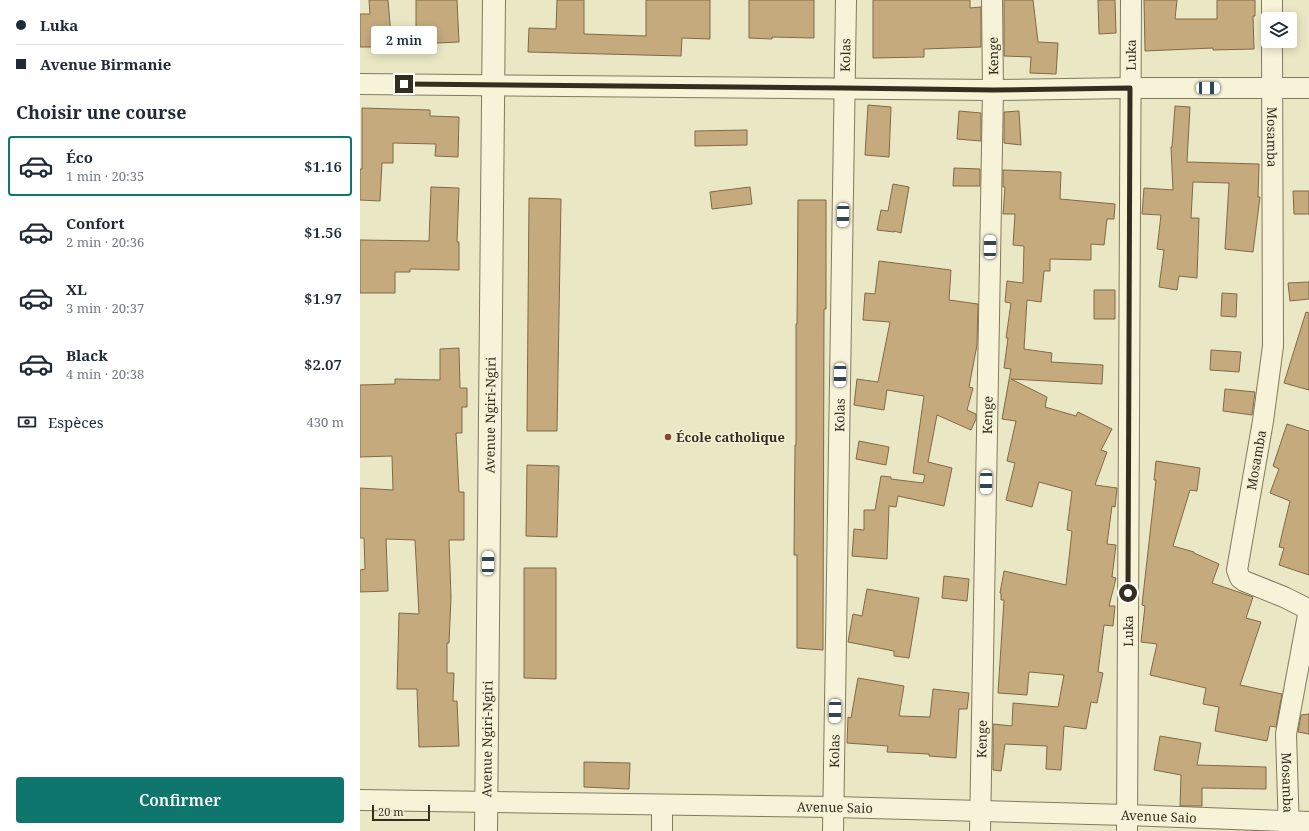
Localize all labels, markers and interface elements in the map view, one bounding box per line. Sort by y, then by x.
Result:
map controls [1261,12,1297,48]
button: layers [1261,12,1297,48]
text: Luka [40,15,78,35]
callout: 2 min [371,26,437,54]
text: 2 min [386,31,422,49]
street label: Kenge [984,37,1002,75]
street label: Kolas [836,38,854,72]
street label: Luka [1122,39,1140,71]
text: Avenue Birmanie [40,54,171,74]
route end [395,75,413,93]
car [1196,82,1220,94]
text: Choisir une course [16,100,186,124]
street label: Mosamba [1263,107,1281,167]
text: Éco [66,147,93,167]
icon: car [18,148,54,184]
text: $1.16 [304,156,342,176]
text: 1 min · 20:35 [66,167,144,185]
car [837,203,849,227]
text: Confort [66,213,125,233]
icon: car [18,214,54,250]
text: $1.56 [304,222,342,242]
text: 2 min · 20:36 [66,233,144,251]
car [984,235,996,259]
text: XL [66,279,87,299]
icon: car [18,280,54,316]
text: $1.97 [304,288,342,308]
text: 3 min · 20:37 [66,299,144,317]
text: Black [66,345,108,365]
icon: car [18,346,54,382]
text: $2.07 [304,354,342,374]
street label: Avenue Ngiri-Ngiri [480,357,500,473]
car [834,363,846,387]
text: 4 min · 20:38 [66,365,144,383]
street label: Kenge [978,396,997,434]
street label: Kolas [830,398,849,432]
icon: cash [16,411,38,433]
text: Espèces [48,412,104,432]
text: 430 m [307,413,344,431]
place label: École catholique [676,428,785,446]
street label: Mosamba [1242,429,1270,491]
marker: École catholique [663,432,673,442]
car [980,470,992,494]
car [482,551,494,575]
route start [1119,584,1137,602]
street label: Luka [1119,615,1137,647]
street label: Avenue Ngiri-Ngiri [477,681,496,797]
car [829,699,841,723]
street label: Kenge [972,720,991,758]
street label: Kolas [825,734,844,768]
street label: Mosamba [1278,752,1297,813]
button: Confirmer [16,777,344,823]
street label: Avenue Saio [797,797,873,817]
scale bar [372,803,430,822]
text: 20 m [378,804,404,819]
street label: Avenue Saio [1121,806,1197,827]

